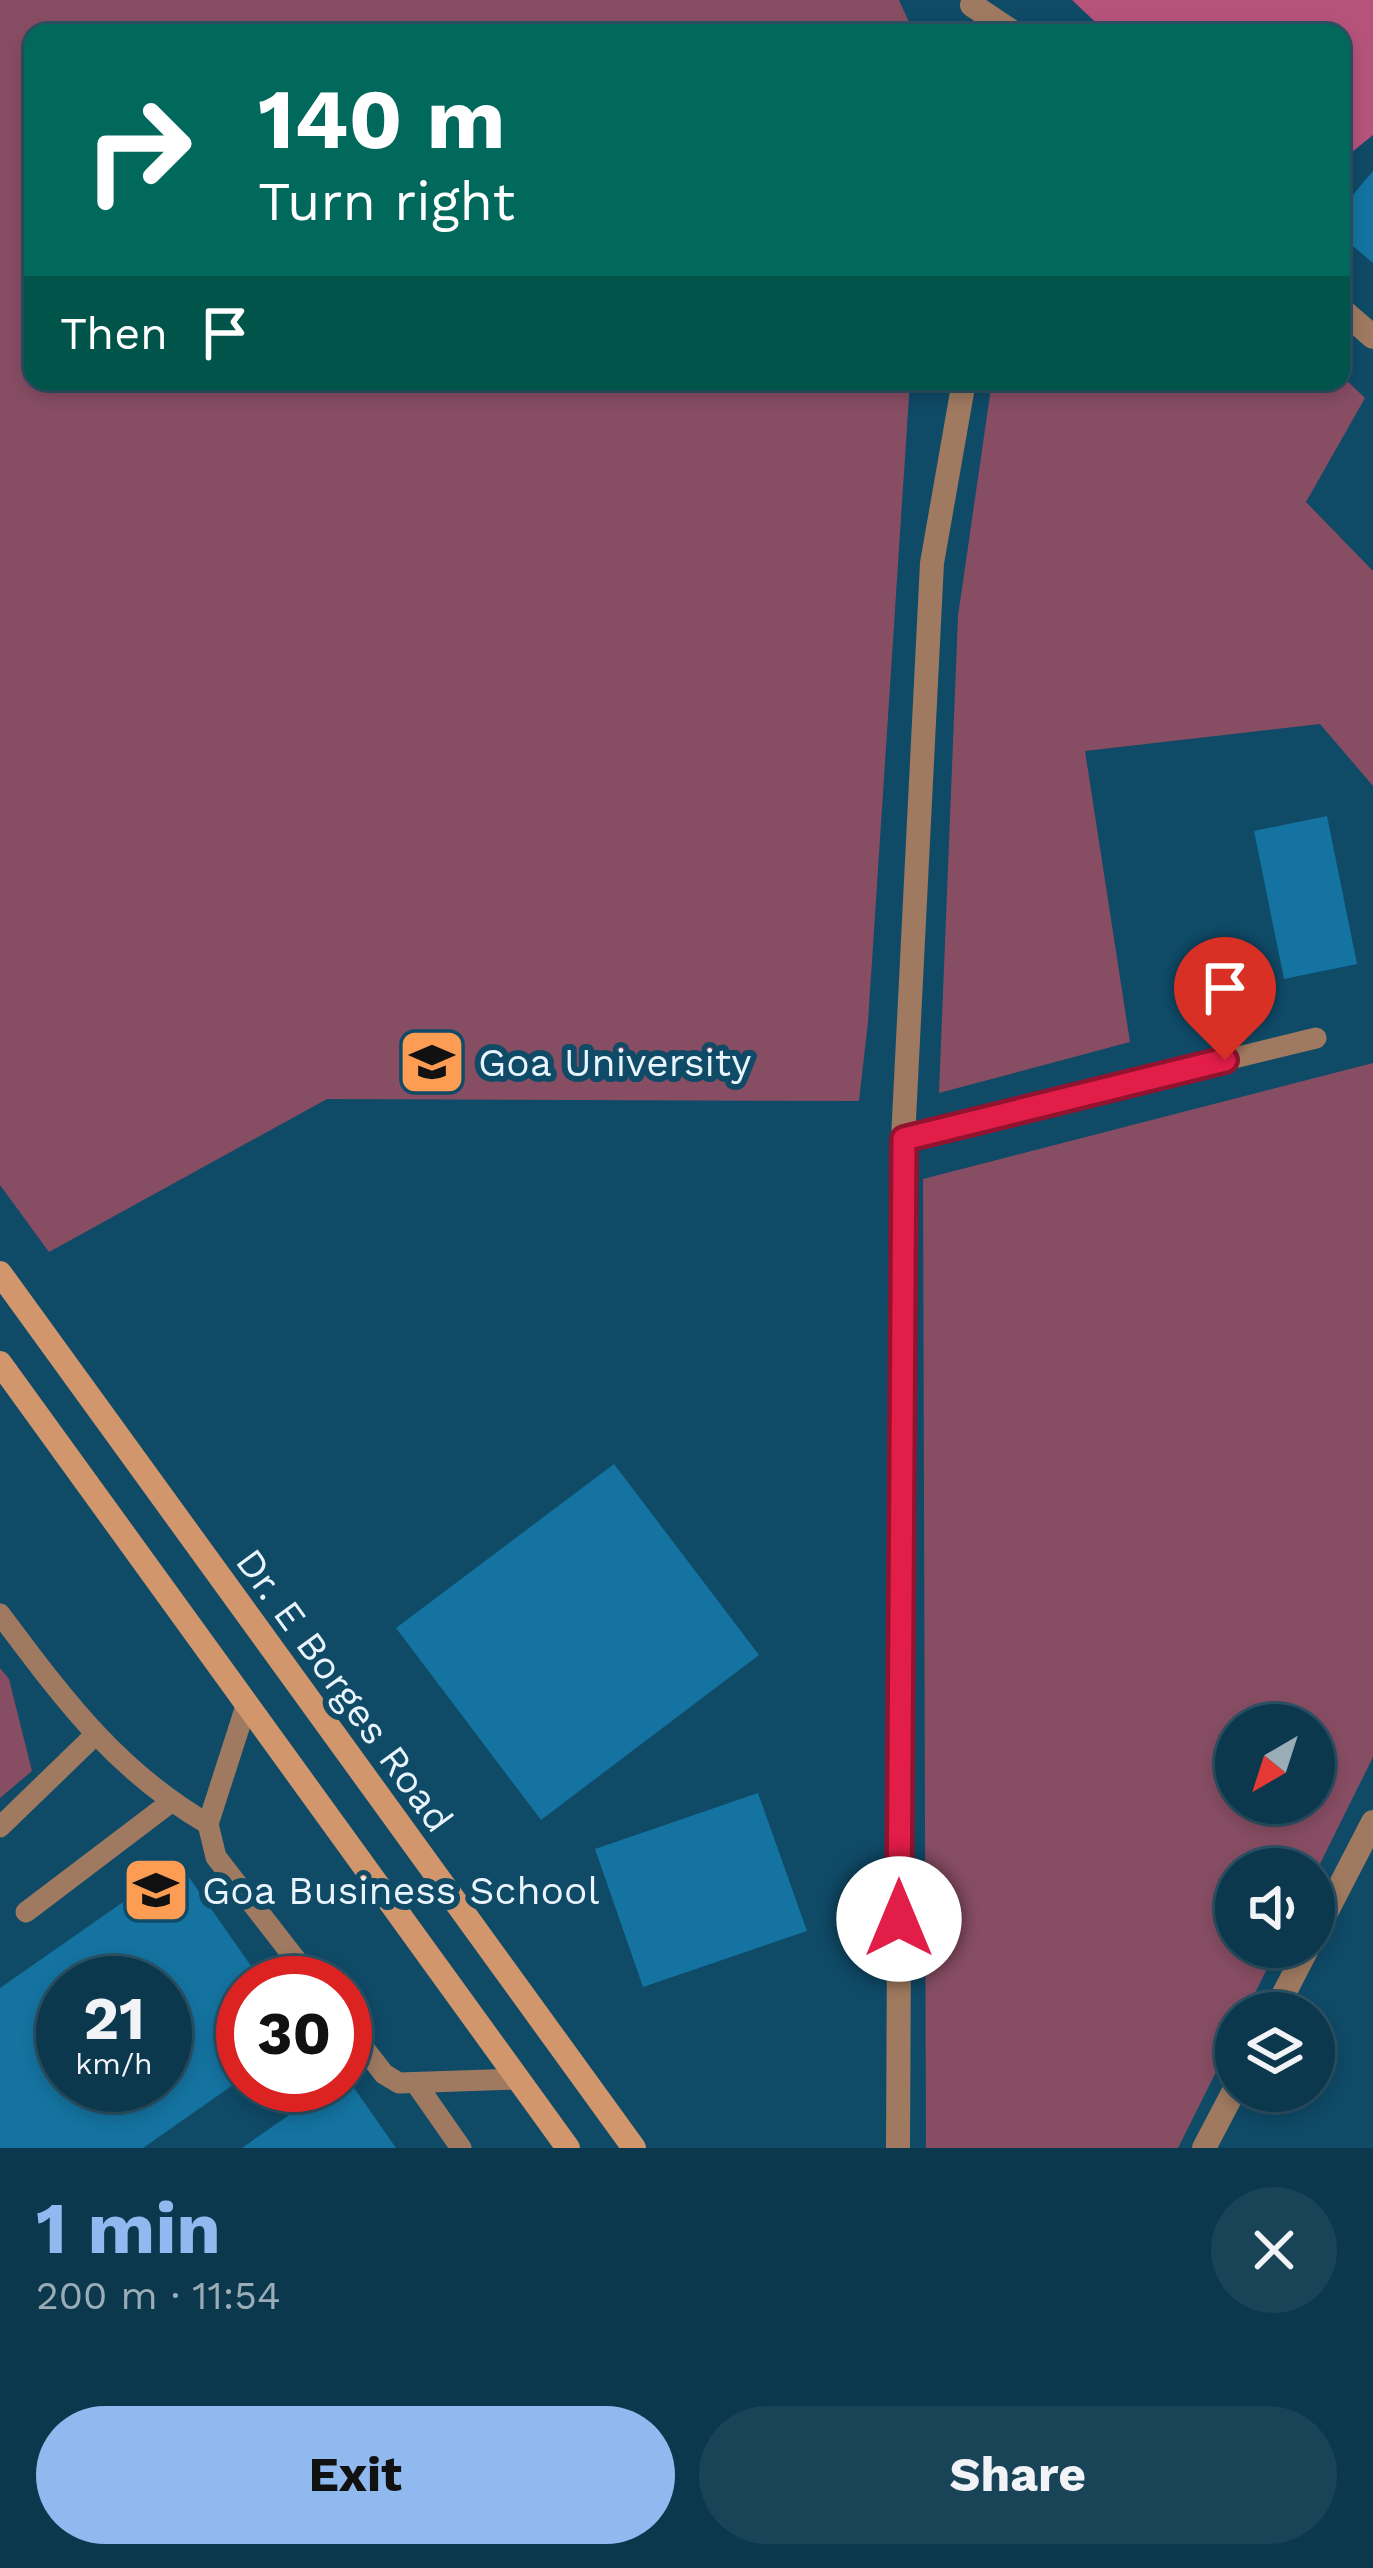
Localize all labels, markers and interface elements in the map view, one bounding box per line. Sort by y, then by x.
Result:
text: 140 m [258,70,506,168]
icon: right [60,72,216,228]
text: Turn right [258,170,515,233]
icon: arrive [192,300,258,366]
text: Then [60,307,168,360]
pin [1174,937,1276,1060]
icon: arrive [1192,955,1258,1021]
school or university icon: Goa University [397,1027,467,1097]
place label: Goa University [478,1040,751,1085]
street label: Dr. E Borges Road [227,1540,462,1841]
north arrow [1215,1704,1335,1824]
map controls [1215,1704,1335,2112]
button: sound [1215,1848,1335,1968]
school or university icon: Goa Business School [121,1855,191,1925]
position arrow [836,1856,962,1982]
place label: Goa Business School [202,1868,599,1913]
speed limit sign: 30 [216,1956,372,2112]
text: 21 [83,1983,145,2054]
button: layers [1215,1992,1335,2112]
text: km/h [75,2046,153,2081]
text: 1 min [36,2186,221,2270]
button: close [1211,2187,1337,2313]
text: 200 m · 11:54 [36,2273,281,2318]
button: Exit [36,2406,675,2544]
button: Share [699,2406,1337,2544]

